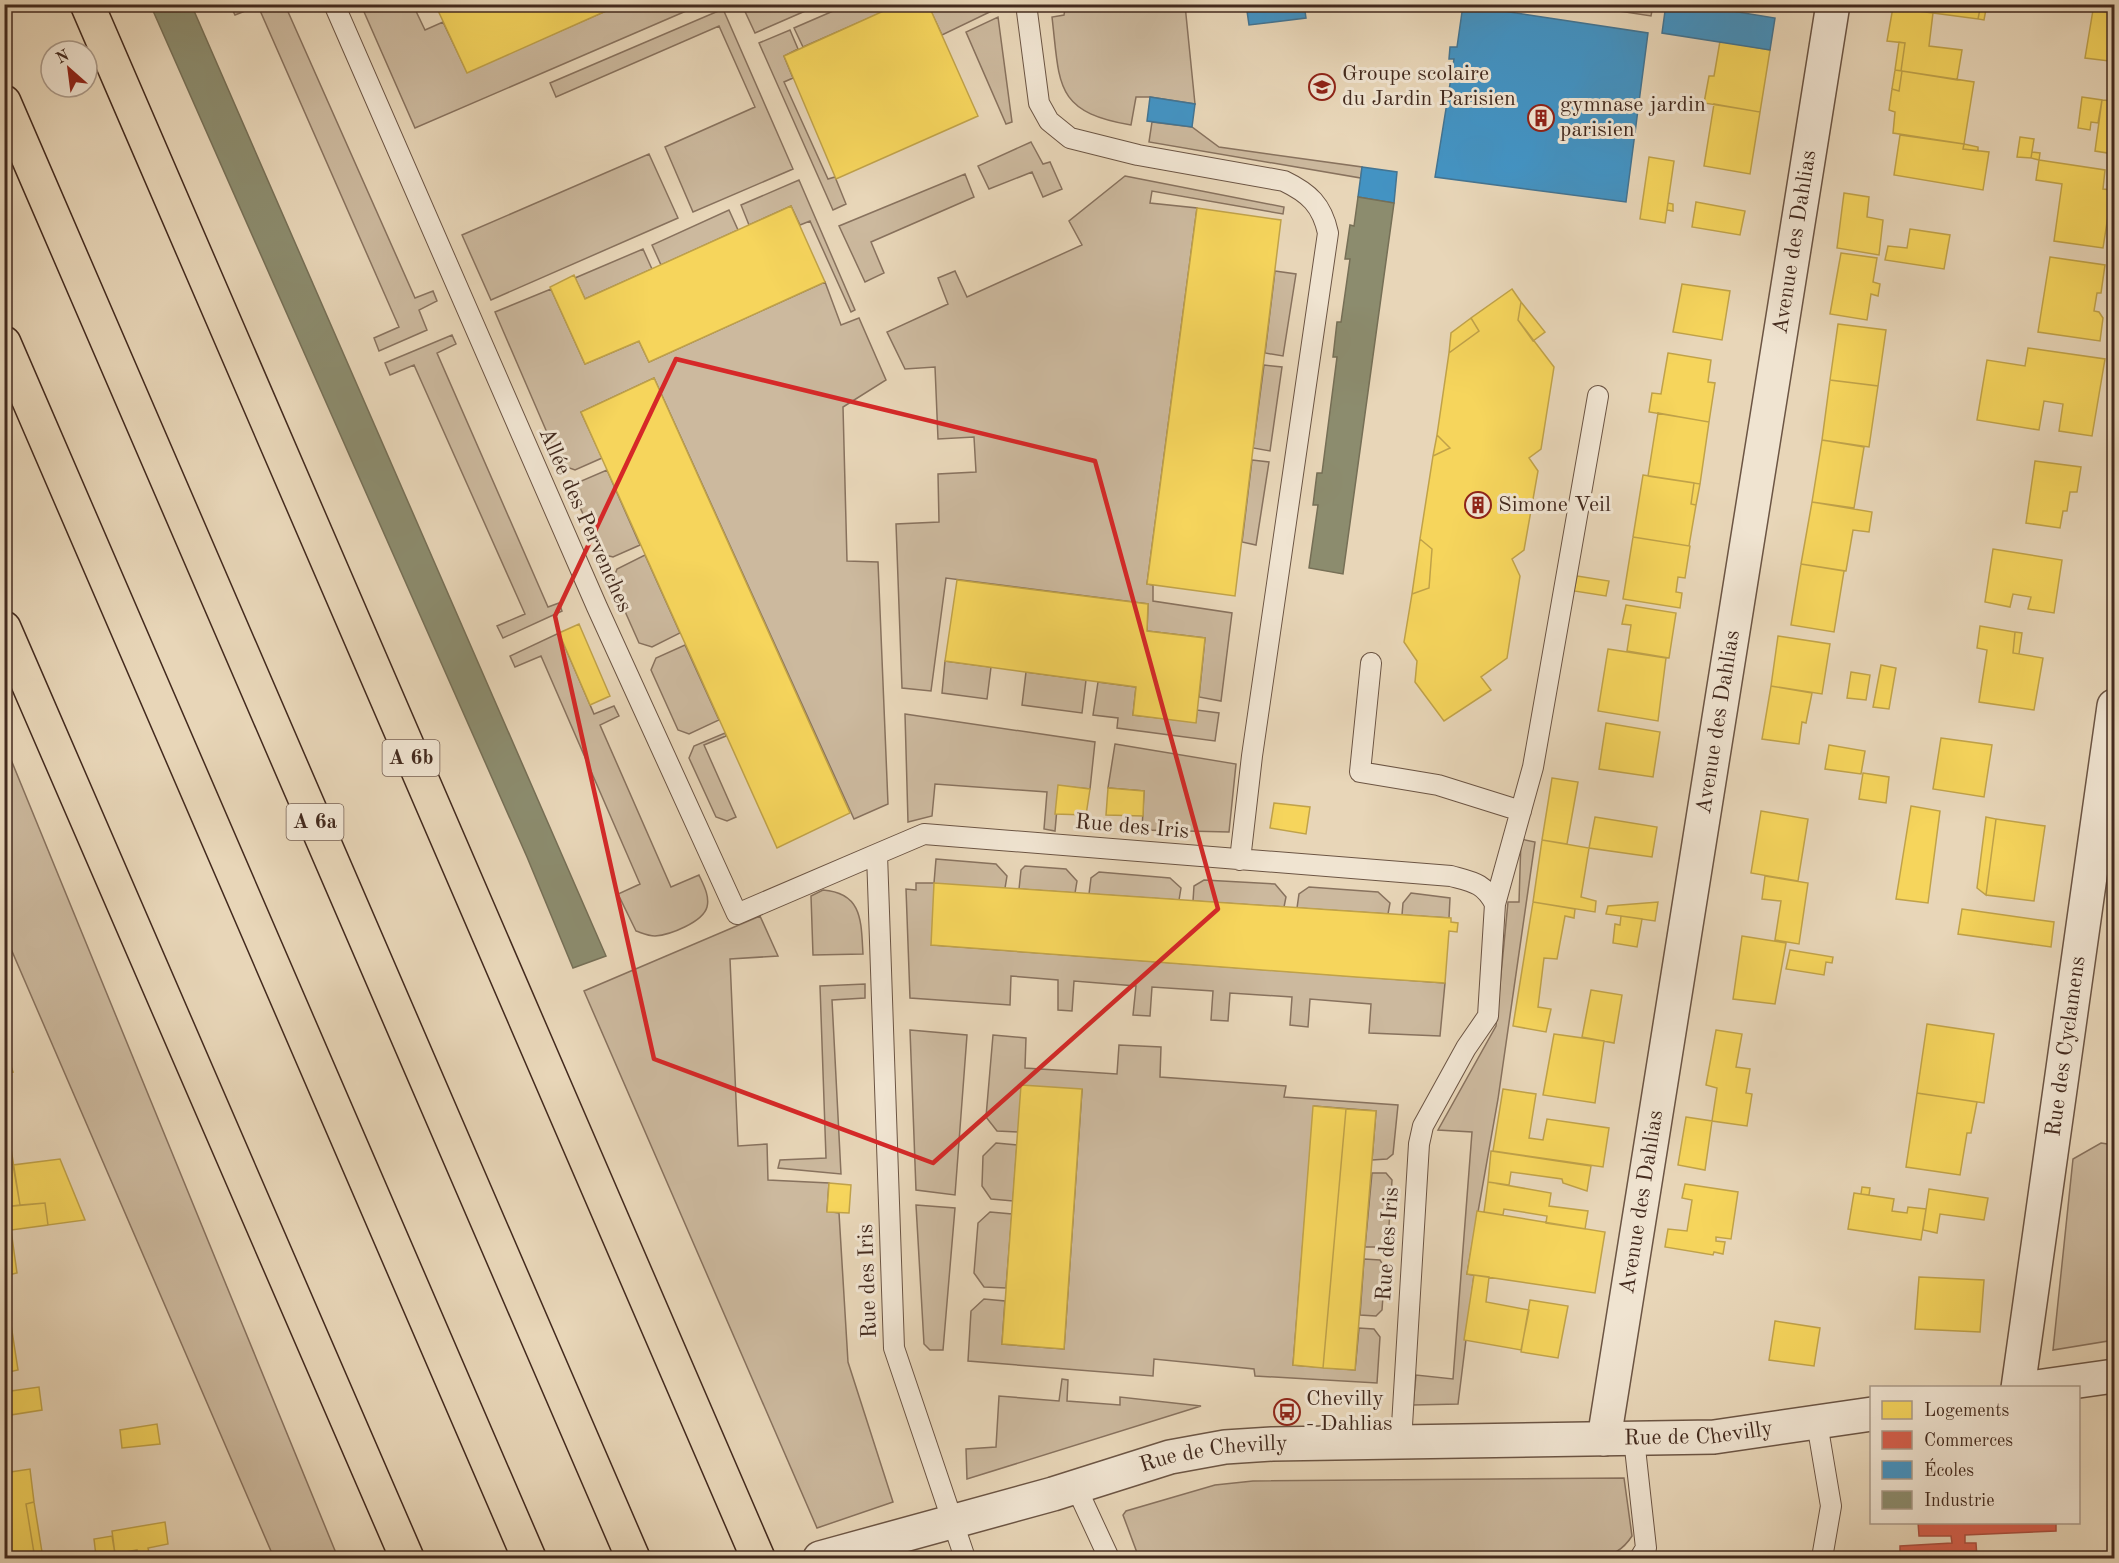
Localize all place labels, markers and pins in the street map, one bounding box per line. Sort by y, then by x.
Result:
place label: Groupe scolaire du Jardin Parisien [1342,63,1516,110]
school or university icon: Groupe scolaire du Jardin Parisien [1307,72,1337,102]
place label: gymnase jardin parisien [1560,94,1706,141]
building icon: gymnase jardin parisien [1526,103,1556,133]
building icon: Simone Veil [1463,490,1493,520]
place label: Simone Veil [1498,494,1611,516]
place label: Chevilly - Dahlias [1306,1388,1393,1435]
bus stop icon: Chevilly - Dahlias [1272,1397,1302,1427]

